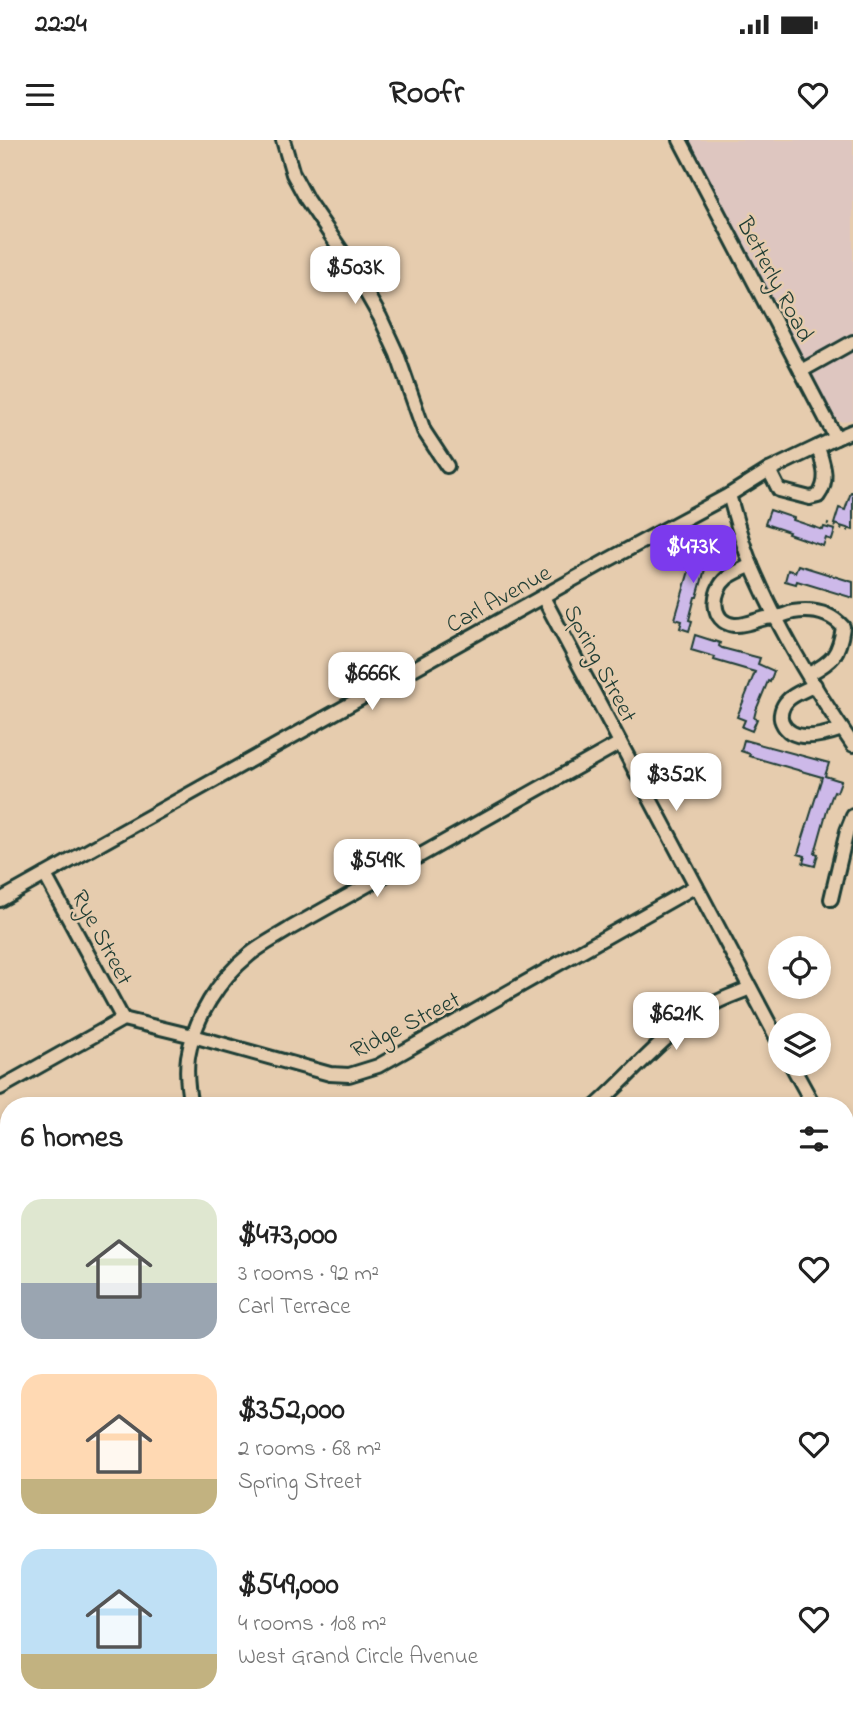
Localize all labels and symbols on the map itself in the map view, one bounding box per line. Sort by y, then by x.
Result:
street label: Betterly Road [725,211,822,350]
pin: $503K [306,246,404,306]
pin: $473K [644,526,742,585]
street label: Carl Avenue [440,557,558,643]
street label: Spring Street [553,599,645,729]
pin: $666K [323,652,421,712]
pin: $352K [627,754,725,813]
pin: $549K [328,840,426,899]
street label: Rye Street [60,884,141,993]
street label: Ridge Street [345,984,467,1069]
pin: $621K [627,992,725,1052]

